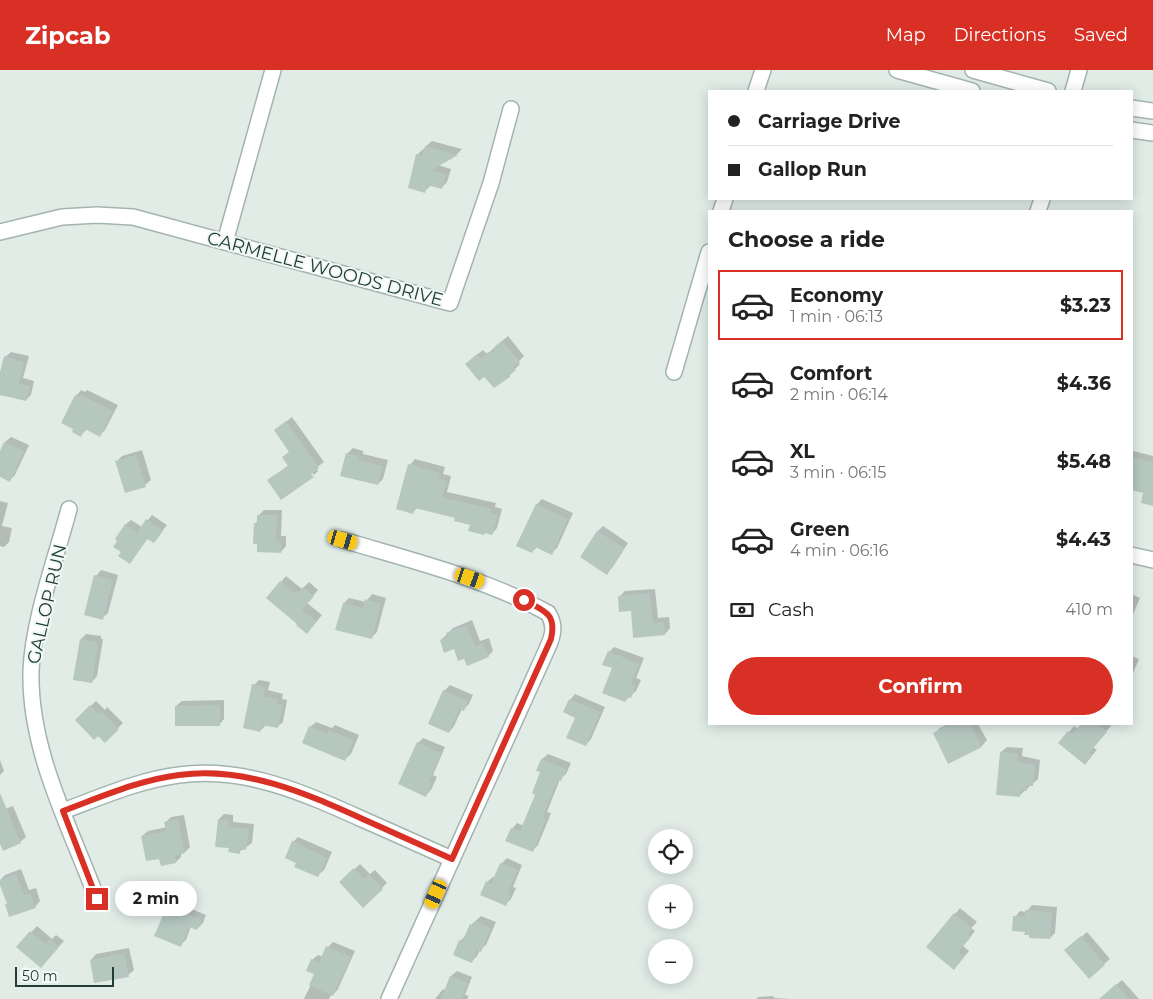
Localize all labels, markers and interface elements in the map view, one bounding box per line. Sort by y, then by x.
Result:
text: Zipcab [25,21,110,50]
text: Map [886,24,926,46]
text: Directions [954,24,1046,46]
text: Saved [1074,24,1128,46]
text: Carriage Drive [758,110,900,133]
text: Gallop Run [758,158,867,181]
text: Choose a ride [728,226,885,253]
street label: CARMELLE WOODS DRIVE [205,227,445,311]
icon: car [730,283,775,328]
text: Economy [790,284,883,307]
text: $3.23 [1060,294,1111,317]
text: 1 min · 06:13 [790,307,883,326]
icon: car [730,361,775,406]
text: Comfort [790,362,872,385]
text: $4.36 [1057,372,1111,395]
text: 2 min · 06:14 [790,385,888,404]
icon: car [730,439,775,484]
text: XL [790,440,815,463]
text: $5.48 [1057,450,1111,473]
text: 3 min · 06:15 [790,463,886,482]
icon: car [730,517,775,562]
text: Green [790,518,850,541]
text: $4.43 [1056,528,1111,551]
car [326,529,359,551]
text: 4 min · 06:16 [790,541,889,560]
street label: GALLOP RUN [23,542,71,666]
car [453,566,486,590]
route start [513,589,535,611]
icon: cash [728,596,756,624]
text: Cash [768,598,815,621]
text: 410 m [1065,600,1113,619]
button: Confirm [728,657,1113,715]
map controls [648,829,693,984]
button: locate [648,829,693,874]
car [423,877,448,911]
callout: 2 min [114,882,197,916]
button: + [648,884,693,929]
route end [86,888,108,910]
text: 2 min [133,889,179,908]
button: − [648,939,693,984]
scale bar [15,964,114,987]
text: 50 m [22,967,58,985]

